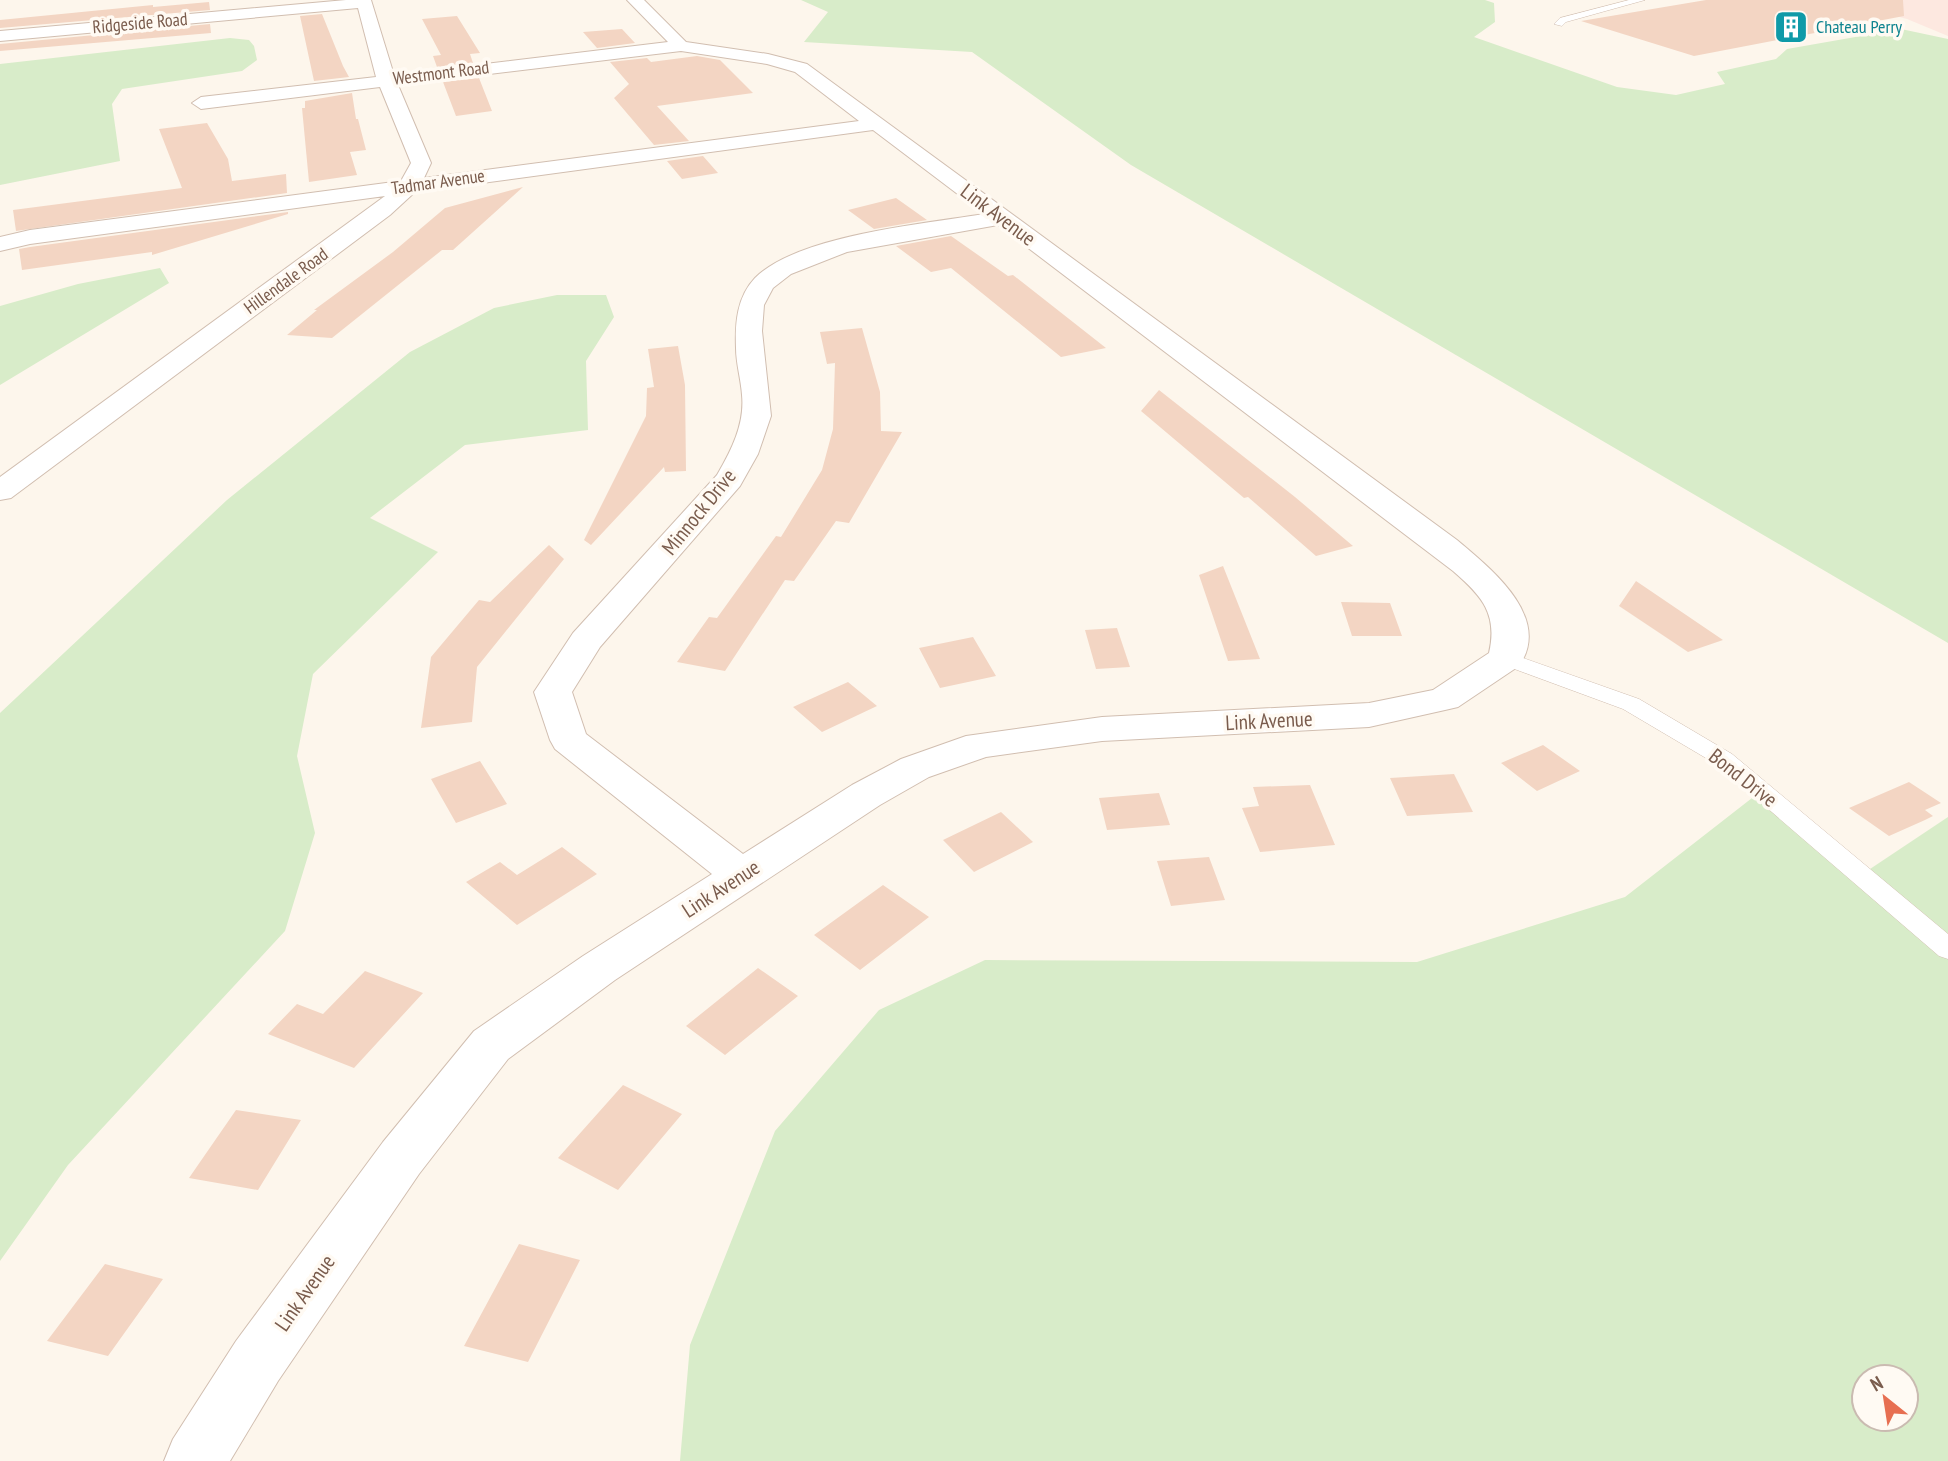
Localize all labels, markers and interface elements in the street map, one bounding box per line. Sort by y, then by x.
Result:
street label: Ridgeside Road [91,7,188,38]
building icon: Chateau Perry [1772,8,1810,46]
place label: Chateau Perry [1816,15,1902,38]
street label: Westmont Road [391,55,490,90]
street label: Tadmar Avenue [390,164,486,199]
street label: Link Avenue [955,178,1041,252]
street label: Hillendale Road [239,242,332,319]
street label: Minnock Drive [656,463,742,560]
street label: Link Avenue [1225,705,1313,736]
street label: Bond Drive [1704,742,1783,813]
street label: Link Avenue [677,854,765,924]
street label: Link Avenue [269,1249,341,1336]
north arrow [1850,1363,1920,1433]
text: N [1866,1370,1887,1396]

